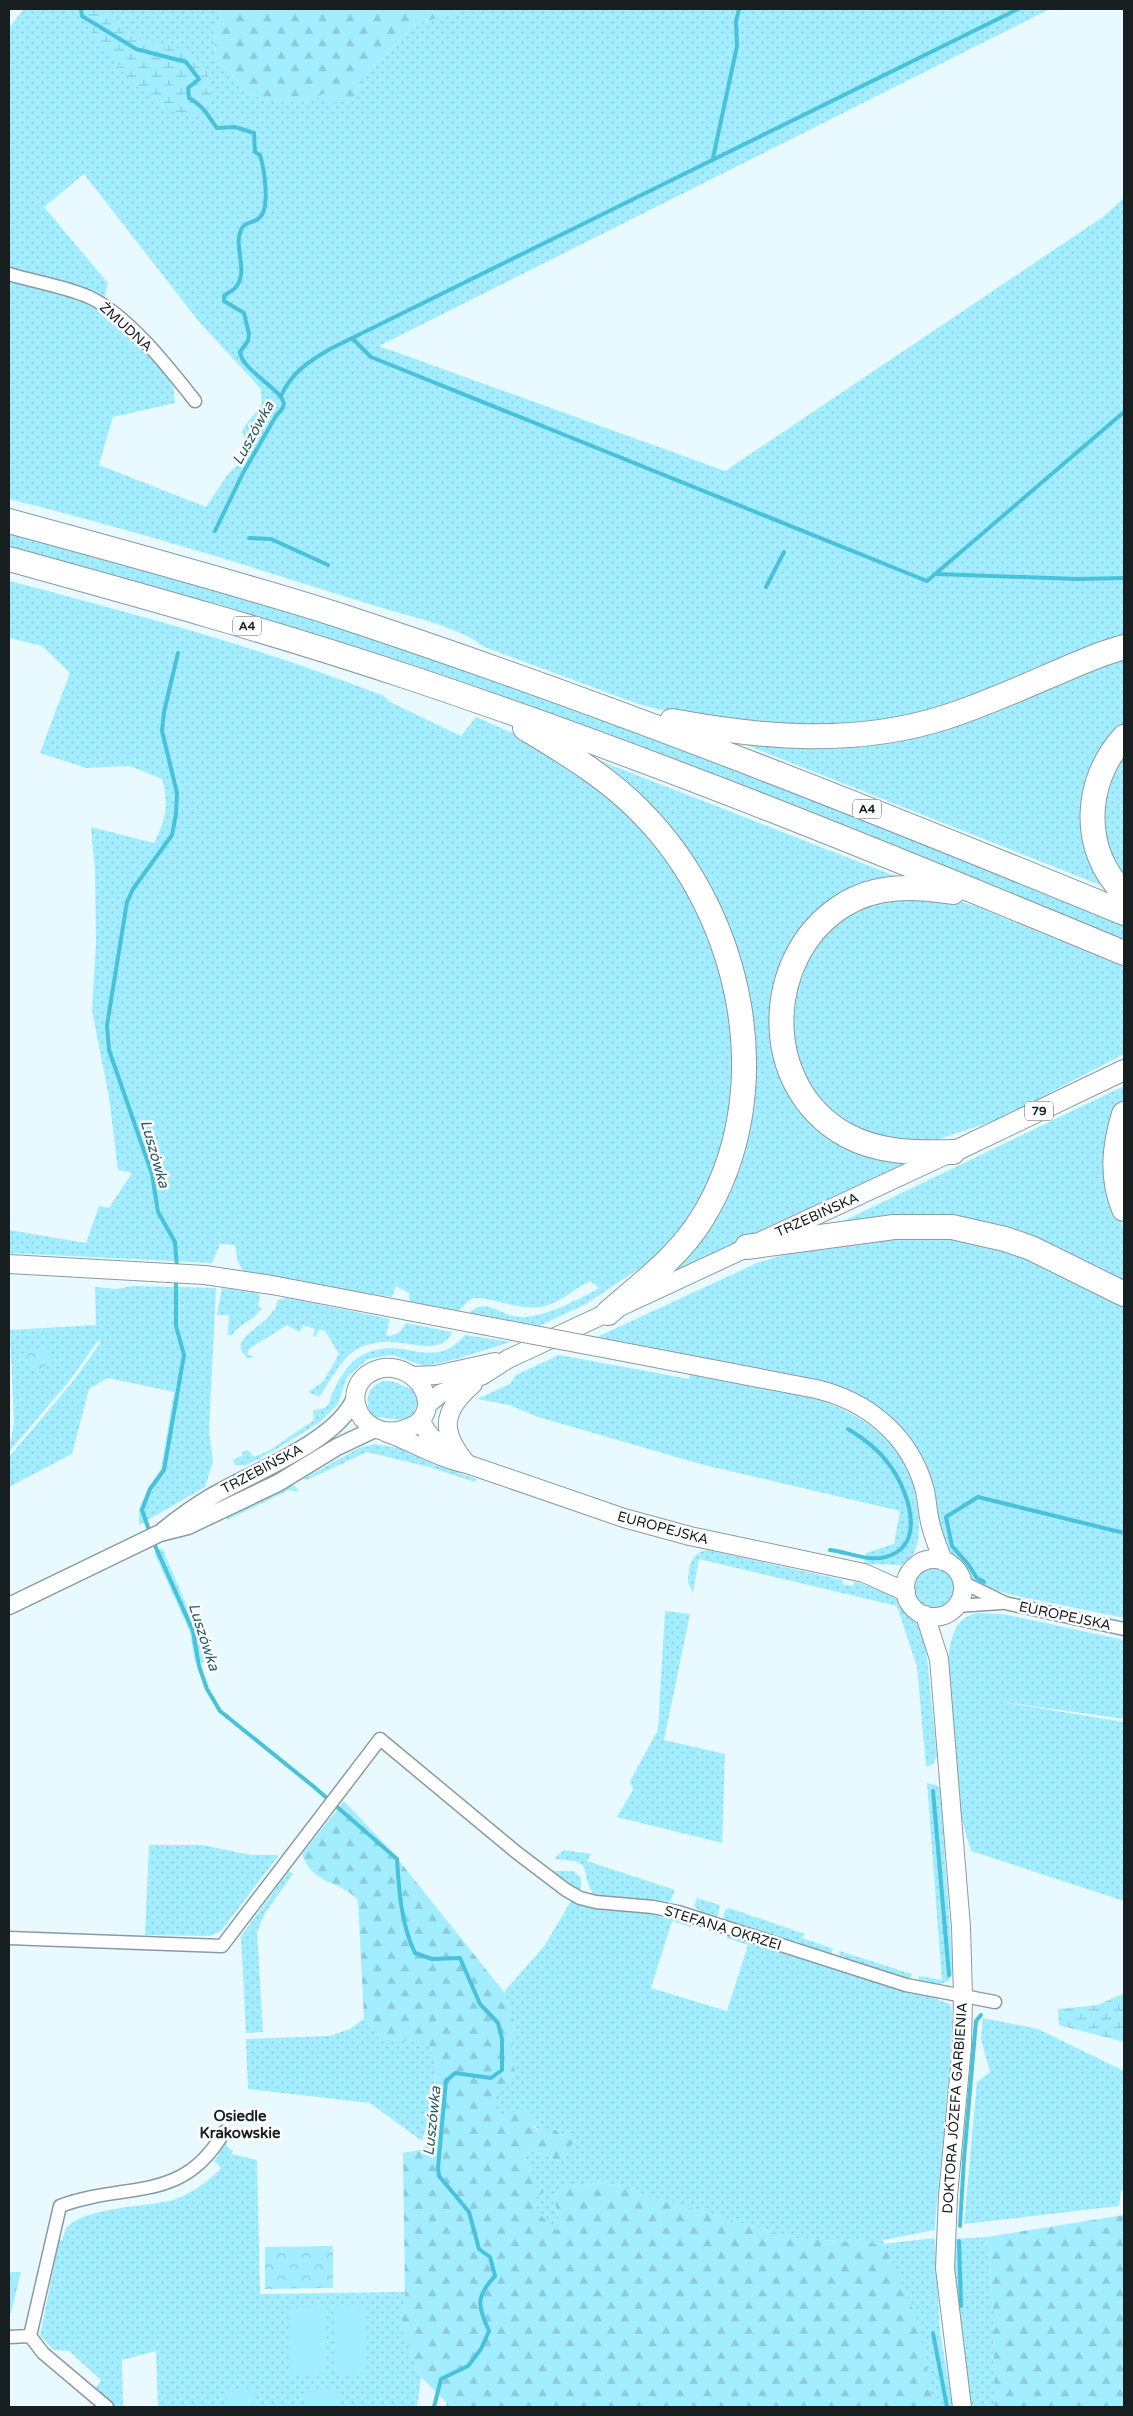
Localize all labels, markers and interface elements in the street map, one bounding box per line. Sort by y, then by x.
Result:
street label: ŻMUDNA [96,299,156,355]
water label: Luszówka [228,398,278,468]
road number: A4 [233,616,261,636]
road number: A4 [853,800,881,819]
road number: 79 [1025,1102,1053,1120]
water label: Luszówka [137,1118,173,1191]
street label: TRZEBIŃSKA [773,1189,861,1241]
street label: TRZEBIŃSKA [219,1440,305,1498]
street label: EUROPEJSKA [615,1508,711,1548]
street label: EUROPEJSKA [1017,1598,1113,1634]
water label: Luszówka [185,1601,224,1674]
street label: STEFANA OKRZEI [662,1902,784,1954]
street label: DOKTORA JÓZEFA GARBIENIA [939,2002,971,2214]
water label: Luszówka [419,2085,445,2157]
district label: Osiedle Krakowskie [200,2107,281,2142]

